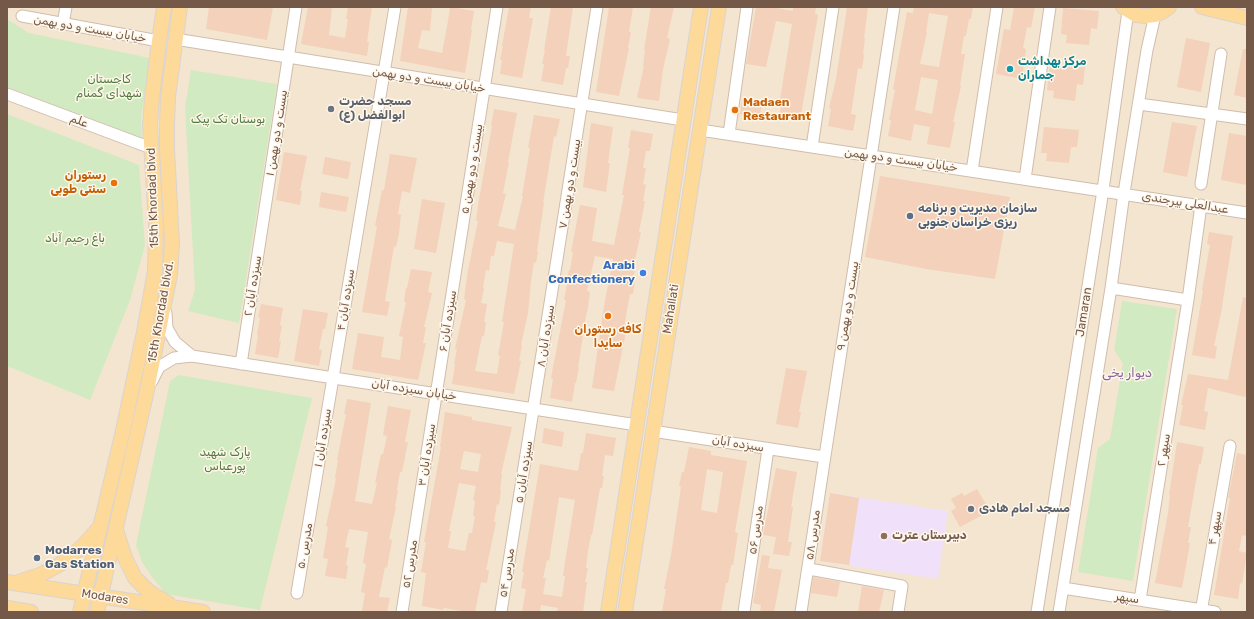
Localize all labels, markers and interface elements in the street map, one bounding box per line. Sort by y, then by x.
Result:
street label: خیابان بیست و دو بهمن [33,12,147,46]
place label: مرکز بهداشت جماران [1018,55,1087,83]
street label: خیابان بیست و دو بهمن [372,64,486,96]
marker: مرکز بهداشت جماران [1005,64,1015,74]
park label: کاجستان شهدای گمنام [76,73,142,101]
street label: بیست و دو بهمن ۱ [263,89,291,177]
place label: مسجد حضرت ابوالفضل (ع) [339,95,411,123]
place label: Madaen Restaurant [743,96,811,124]
marker: مسجد حضرت ابوالفضل (ع) [326,104,336,114]
marker: Madaen Restaurant [730,105,740,115]
street label: علم [68,111,90,131]
park label: بوستان تک پیک [191,113,265,127]
street label: بیست و دو بهمن ۵ [458,123,486,215]
street label: بیست و دو بهمن ۷ [556,138,584,230]
street label: خیابان بیست و دو بهمن [843,145,959,175]
street label: 15th Khordad blvd [144,148,162,248]
place label: رستوران سنتی طوبی [51,169,106,197]
marker: رستوران سنتی طوبی [109,178,119,188]
street label: عبدالعلی بیرجندی [1141,189,1229,217]
place label: سازمان مدیریت و برنامه ریزی خراسان جنوبی [918,202,1037,230]
marker: سازمان مدیریت و برنامه ریزی خراسان جنوبی [905,211,915,221]
park label: باغ رحیم آباد [45,232,105,246]
street label: سیزده آبان ۲ [241,255,265,317]
place label: Arabi Confectionery [548,259,635,287]
street label: 15th Khordad blvd. [145,260,177,364]
street label: بیست و دو بهمن ۹ [834,260,862,352]
street label: سیزده آبان ۴ [334,268,358,332]
marker: Arabi Confectionery [638,268,648,278]
street label: Mahallati [660,283,682,335]
street label: Jamaran [1073,286,1095,338]
street label: سیزده آبان ۶ [436,289,460,353]
street label: سیزده آبان ۸ [534,304,558,368]
marker: کافه رستوران سایدا [603,311,613,321]
place label: کافه رستوران سایدا [575,323,641,351]
district label: دیوار یخی [1102,365,1152,381]
street label: خیابان سیزده آبان [370,376,458,404]
street label: سیزده آبان ۱ [311,408,335,468]
street label: سیزده آبان ۳ [415,423,439,487]
street label: سپهر ۲ [1154,432,1174,468]
street label: سیزده آبان [711,433,765,455]
street label: سیزده آبان ۵ [512,440,536,504]
park label: پارک شهید پورعباس [200,446,250,474]
place label: مسجد امام هادی [979,502,1070,516]
marker: مسجد امام هادی [966,504,976,514]
street label: مدرس ۵۶ [745,505,767,555]
street label: مدرس ۵۸ [802,509,824,561]
street label: سپهر ۴ [1205,510,1225,546]
street label: مدرس ۵۰ [294,522,316,570]
place label: دبیرستان عترت [892,529,967,543]
marker: دبیرستان عترت [879,531,889,541]
street label: مدرس ۵۲ [399,539,421,589]
place label: Modarres Gas Station [45,544,115,572]
street label: مدرس ۵۴ [496,547,518,599]
marker: Modarres Gas Station [32,553,42,563]
street label: Modares [80,586,130,608]
street label: سپهر [1114,589,1140,607]

